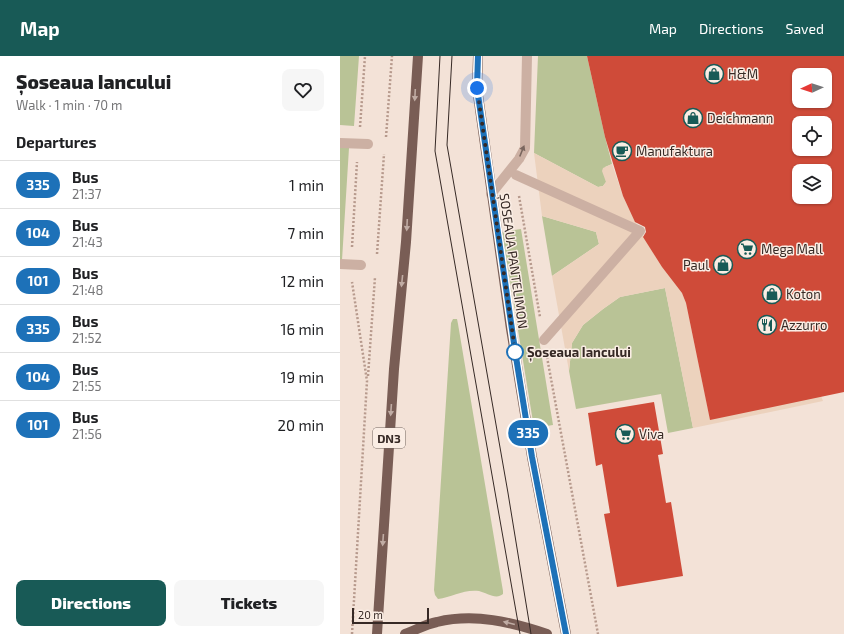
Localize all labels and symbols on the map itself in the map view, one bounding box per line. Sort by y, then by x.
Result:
shop icon: H&M [703,63,725,85]
place label: H&M [728,66,758,82]
north arrow [792,68,832,108]
your location [467,78,487,98]
one-way arrow [412,89,419,101]
shop icon: Deichmann [682,107,704,129]
place label: Deichmann [707,110,773,126]
cafe icon: Manufaktura [611,140,633,162]
place label: Manufaktura [636,143,713,159]
one-way arrow [520,145,526,157]
street label: ȘOSEAUA PANTELIMON [496,192,531,330]
one-way arrow [404,219,411,231]
supermarket icon: Mega Mall [736,238,758,260]
place label: Mega Mall [761,241,823,257]
shop icon: Paul [712,254,734,276]
place label: Paul [683,257,709,273]
one-way arrow [399,275,406,287]
shop icon: Koton [761,283,783,305]
place label: Koton [786,286,821,302]
restaurant icon: Azzurro [756,314,778,336]
place label: Azzurro [781,317,827,333]
marker: Șoseaua Iancului [506,343,524,361]
place label: Șoseaua Iancului [527,344,631,362]
one-way arrow [388,404,394,417]
line badge: 335 [505,420,551,446]
supermarket icon: Viva [614,423,636,445]
place label: Viva [639,426,664,442]
road number: DN3 [373,428,405,448]
one-way arrow [380,534,386,547]
scale bar [352,606,429,625]
one-way arrow [503,619,516,625]

